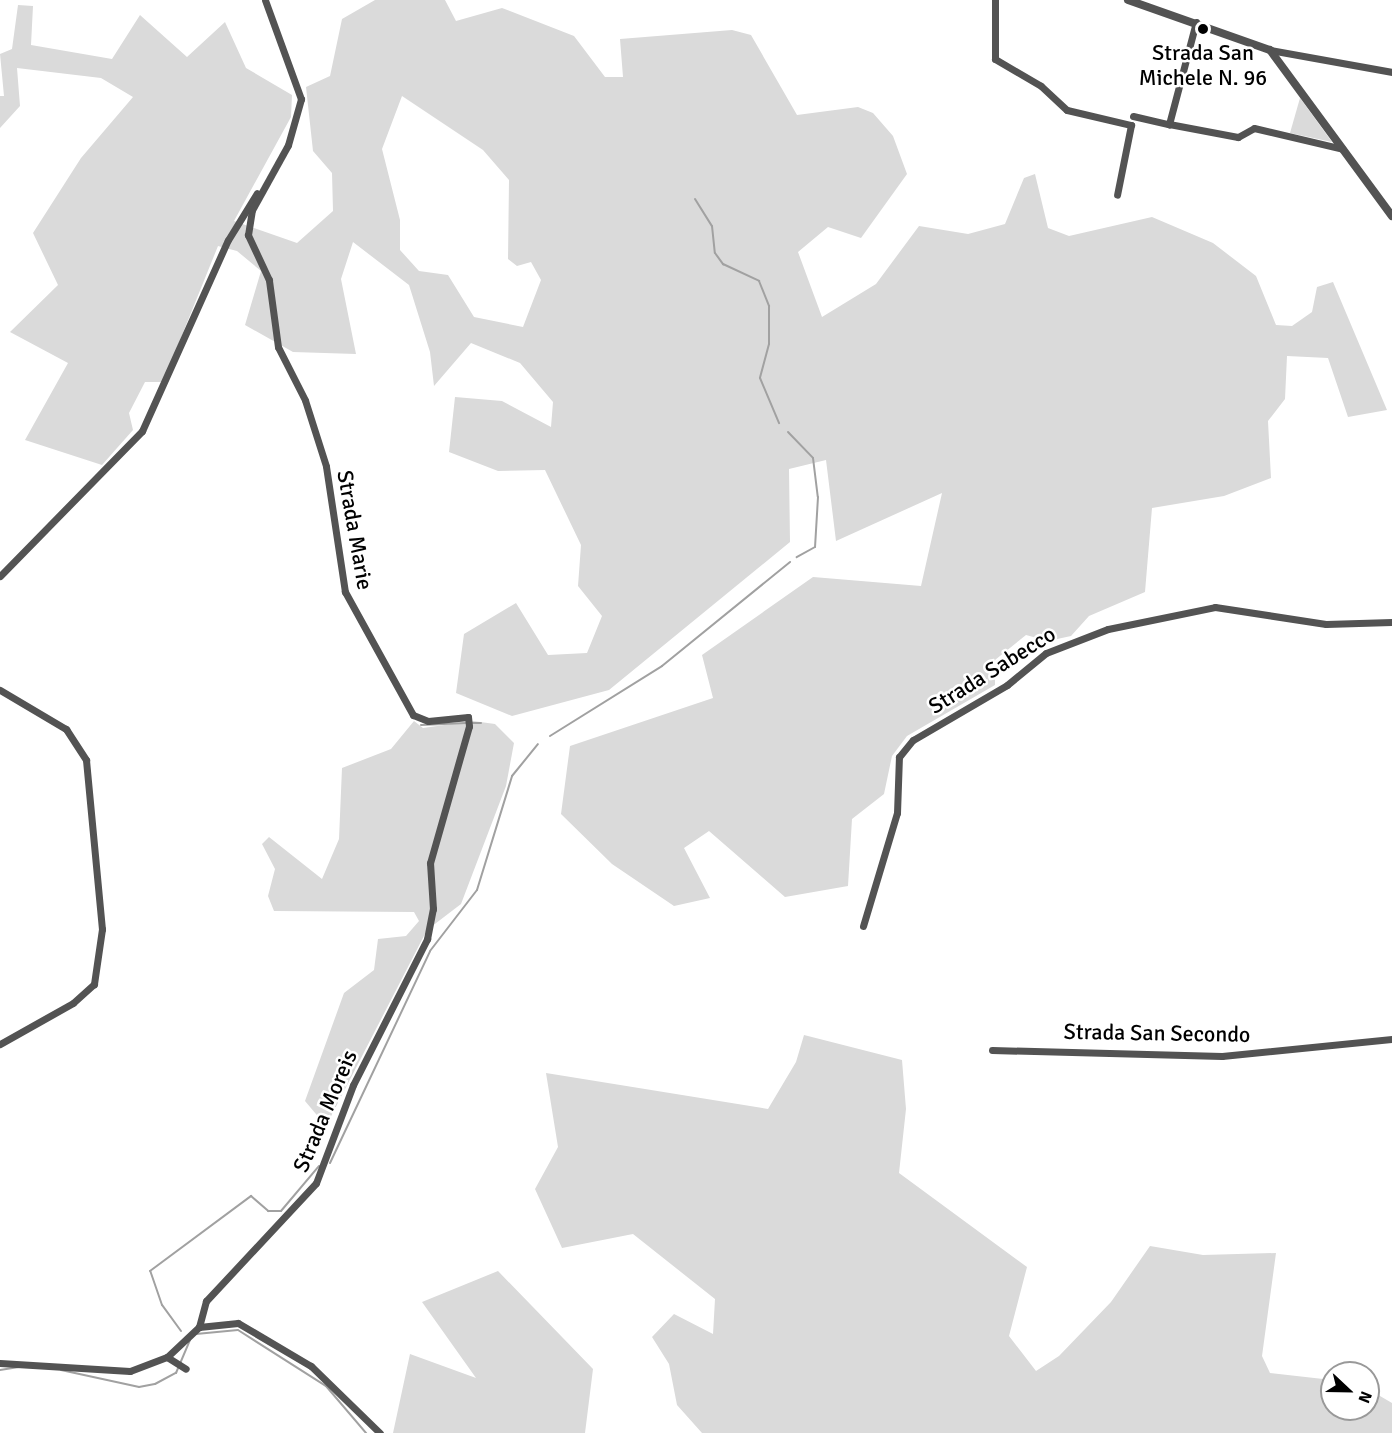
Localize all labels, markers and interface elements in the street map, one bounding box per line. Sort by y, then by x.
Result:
marker: Strada San Michele N. 96 [1196,22,1210,36]
place label: Strada San Michele N. 96 [1139,39,1267,90]
street label: Strada Marie [331,468,379,592]
street label: Strada Sabecco [924,621,1060,719]
street label: Strada San Secondo [1063,1018,1251,1048]
street label: Strada Moreis [287,1046,363,1176]
north arrow [1320,1361,1380,1421]
text: N [1353,1388,1376,1406]

